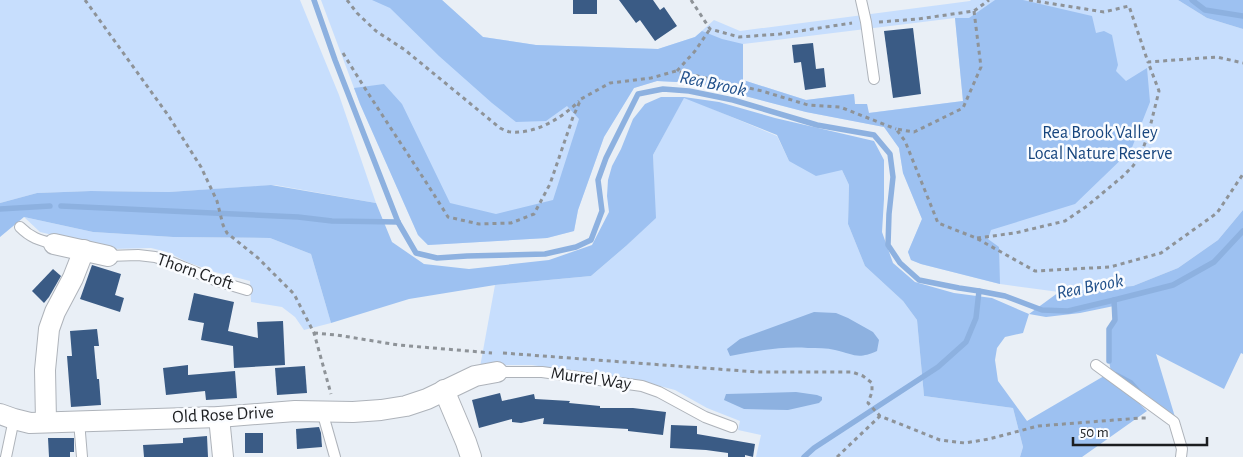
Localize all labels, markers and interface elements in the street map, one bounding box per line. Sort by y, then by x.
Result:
water label: Rea Brook [678,68,748,100]
park label: Rea Brook Valley Local Nature Reserve [1028,124,1172,163]
street label: Thorn Croft [155,251,236,294]
water label: Rea Brook [1055,271,1125,303]
street label: Murrel Way [550,364,633,394]
street label: Old Rose Drive [172,403,274,427]
scale bar [1073,414,1207,446]
text: 50 m [1080,425,1109,440]

